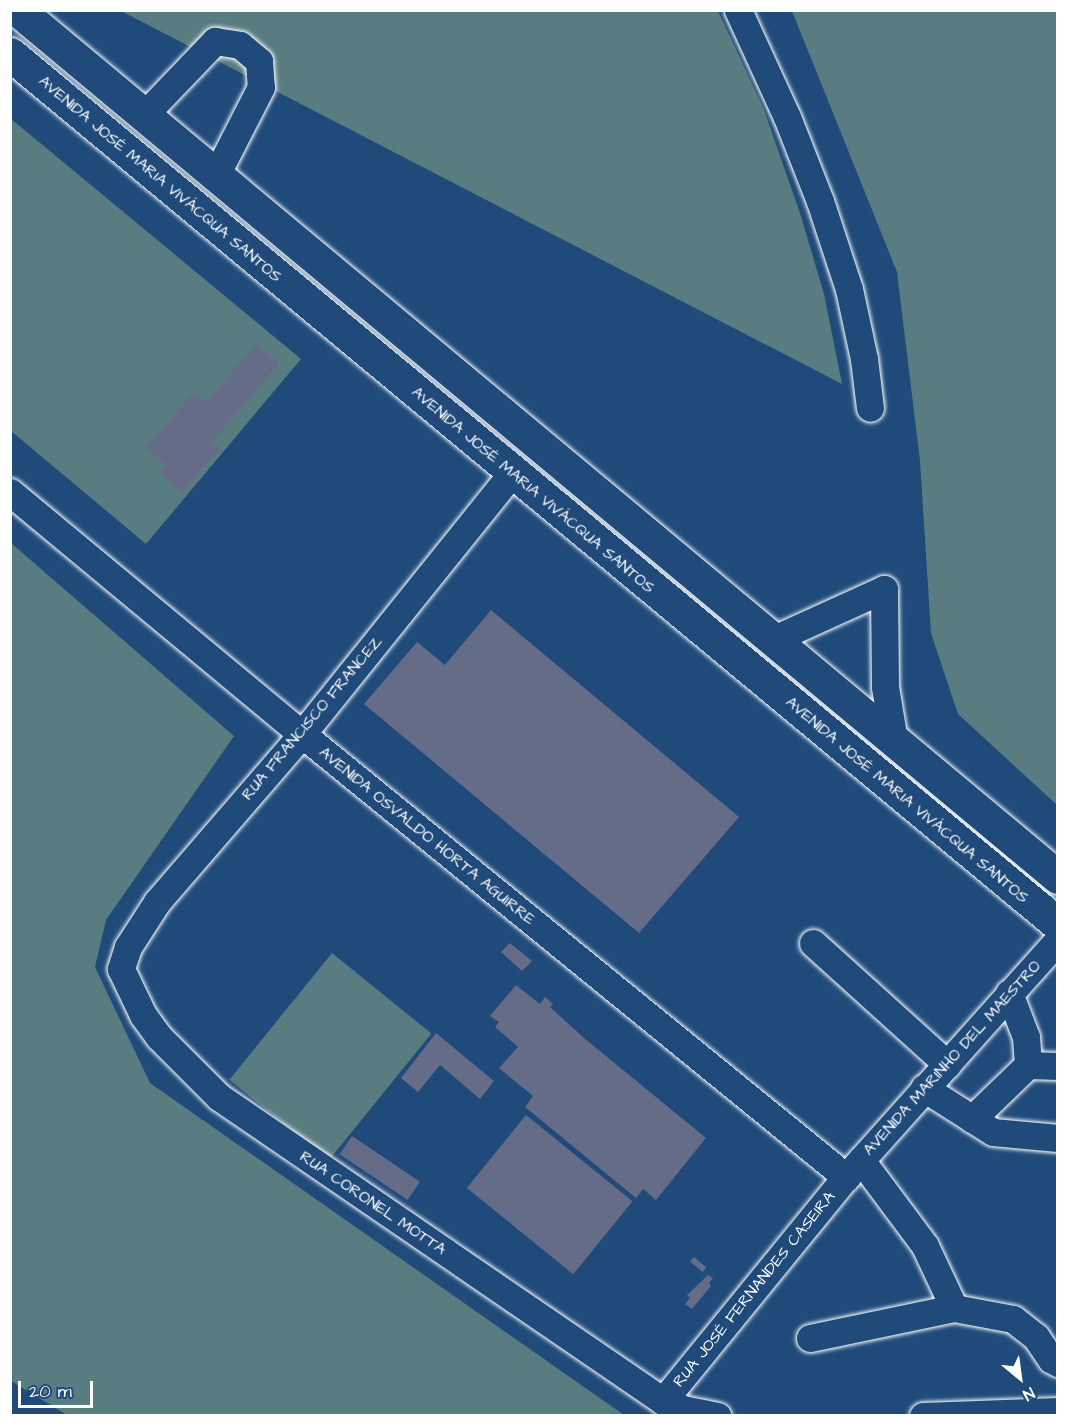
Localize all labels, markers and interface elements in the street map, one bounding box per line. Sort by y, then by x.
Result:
street label: AVENIDA JOSÉ MARIA VIVÁCQUA SANTOS [35,72,285,286]
street label: AVENIDA JOSÉ MARIA VIVÁCQUA SANTOS [408,383,658,597]
street label: RUA FRANCISCO FRANCEZ [238,632,386,804]
street label: AVENIDA JOSÉ MARIA VIVÁCQUA SANTOS [782,693,1032,907]
street label: AVENIDA OSVALDO HORTA AGUIRRE [315,743,539,929]
street label: AVENIDA MARINHO DEL MAESTRO [859,956,1045,1160]
street label: RUA CORONEL MOTTA [296,1147,450,1259]
street label: RUA JOSÉ FERNANDES CASEIRA [669,1187,839,1391]
north arrow [990,1348,1050,1408]
scale bar [21,1369,96,1407]
text: 20 m [29,1379,72,1404]
text: N [1019,1382,1038,1406]

